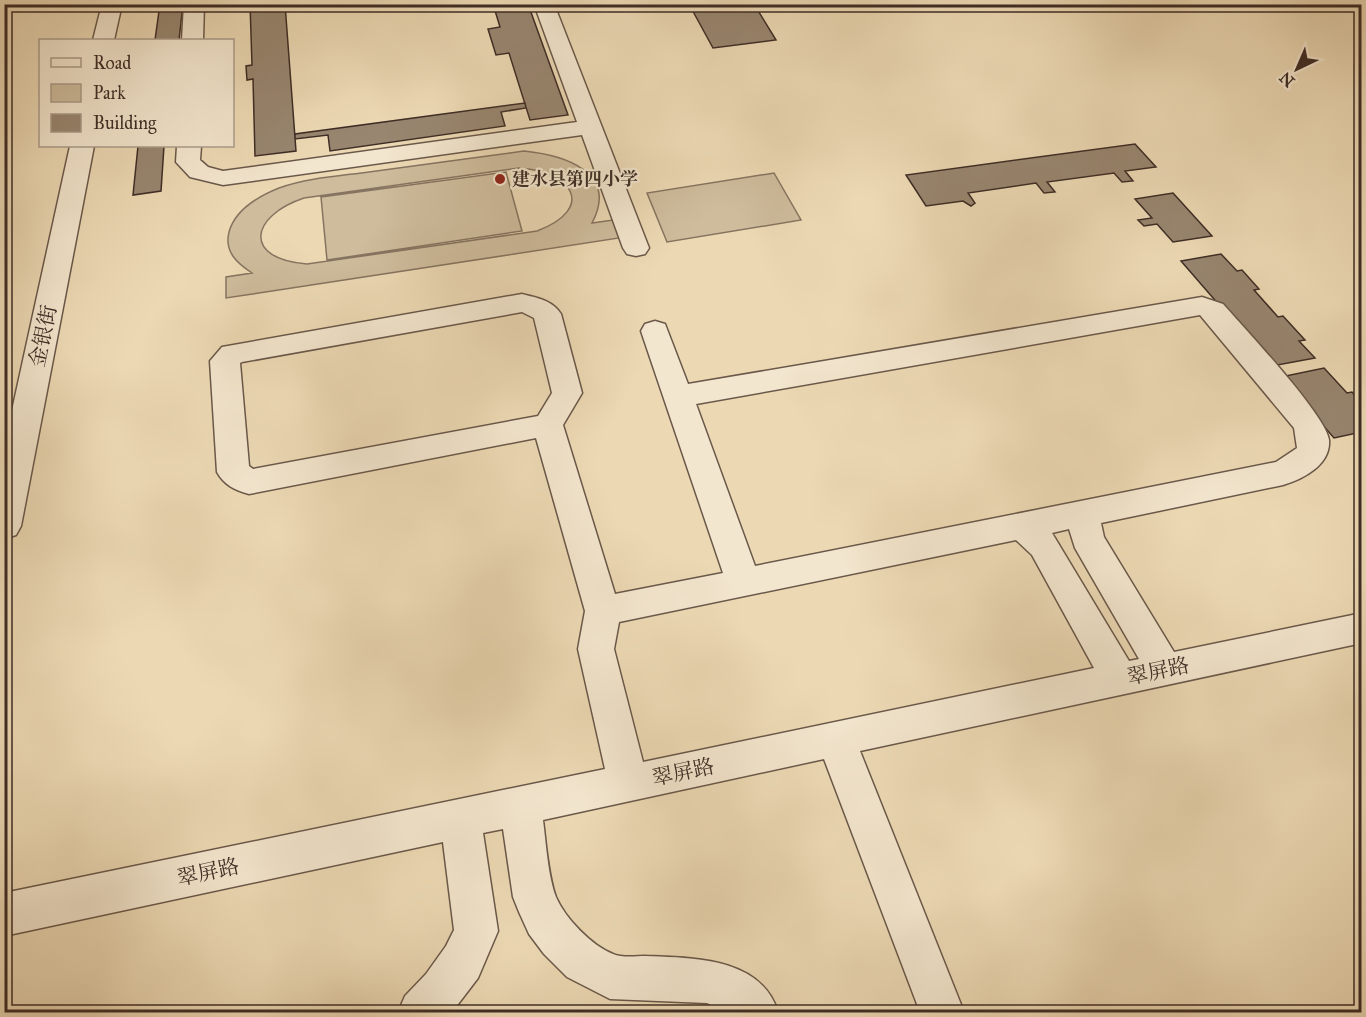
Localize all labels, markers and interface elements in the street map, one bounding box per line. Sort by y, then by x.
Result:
legend [39,39,234,147]
north arrow [1267,39,1327,99]
text: Road [93,52,131,74]
text: N [1275,68,1298,91]
text: Park [93,82,126,104]
text: Building [93,112,157,135]
place label: 建水县第四小学 [512,168,638,190]
marker: 建水县第四小学 [493,172,507,186]
street label: 金银街 [24,302,62,370]
street label: 翠屏路 [1124,652,1192,690]
street label: 翠屏路 [649,753,717,791]
street label: 翠屏路 [174,853,242,891]

